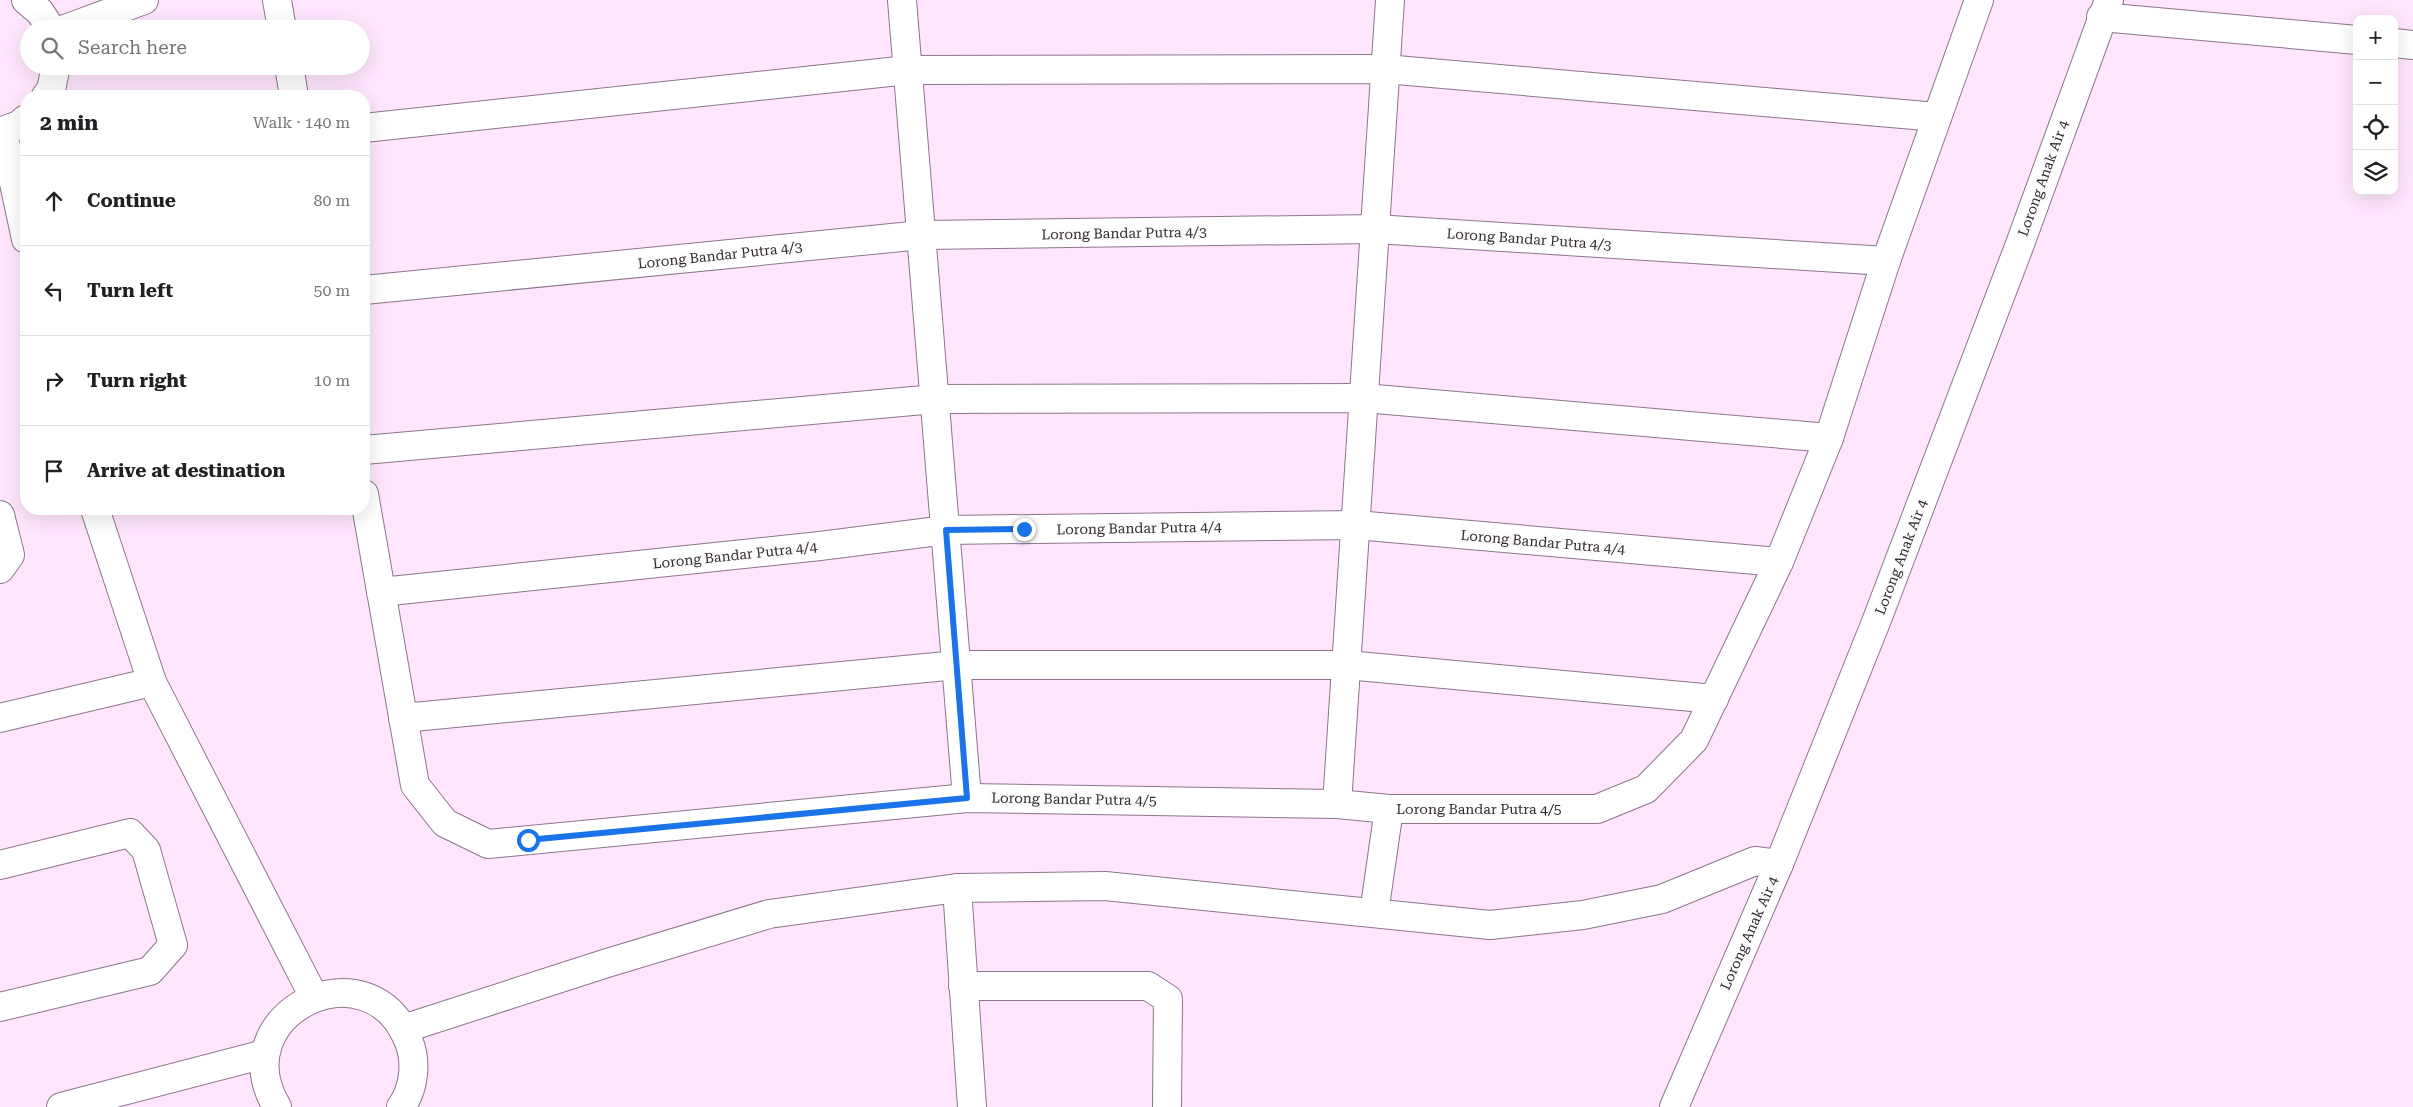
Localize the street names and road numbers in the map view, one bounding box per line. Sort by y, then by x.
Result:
street label: Lorong Anak Air 4 [2015,118,2071,238]
street label: Lorong Bandar Putra 4/3 [1041,224,1207,242]
street label: Lorong Bandar Putra 4/3 [1446,225,1612,253]
street label: Lorong Bandar Putra 4/3 [637,238,803,272]
street label: Lorong Anak Air 4 [1872,497,1930,617]
street label: Lorong Bandar Putra 4/4 [1056,519,1222,537]
street label: Lorong Bandar Putra 4/4 [1460,527,1626,557]
street label: Lorong Bandar Putra 4/4 [652,538,818,572]
street label: Lorong Bandar Putra 4/5 [991,790,1157,808]
street label: Lorong Bandar Putra 4/5 [1396,801,1562,817]
street label: Lorong Anak Air 4 [1717,874,1781,992]

